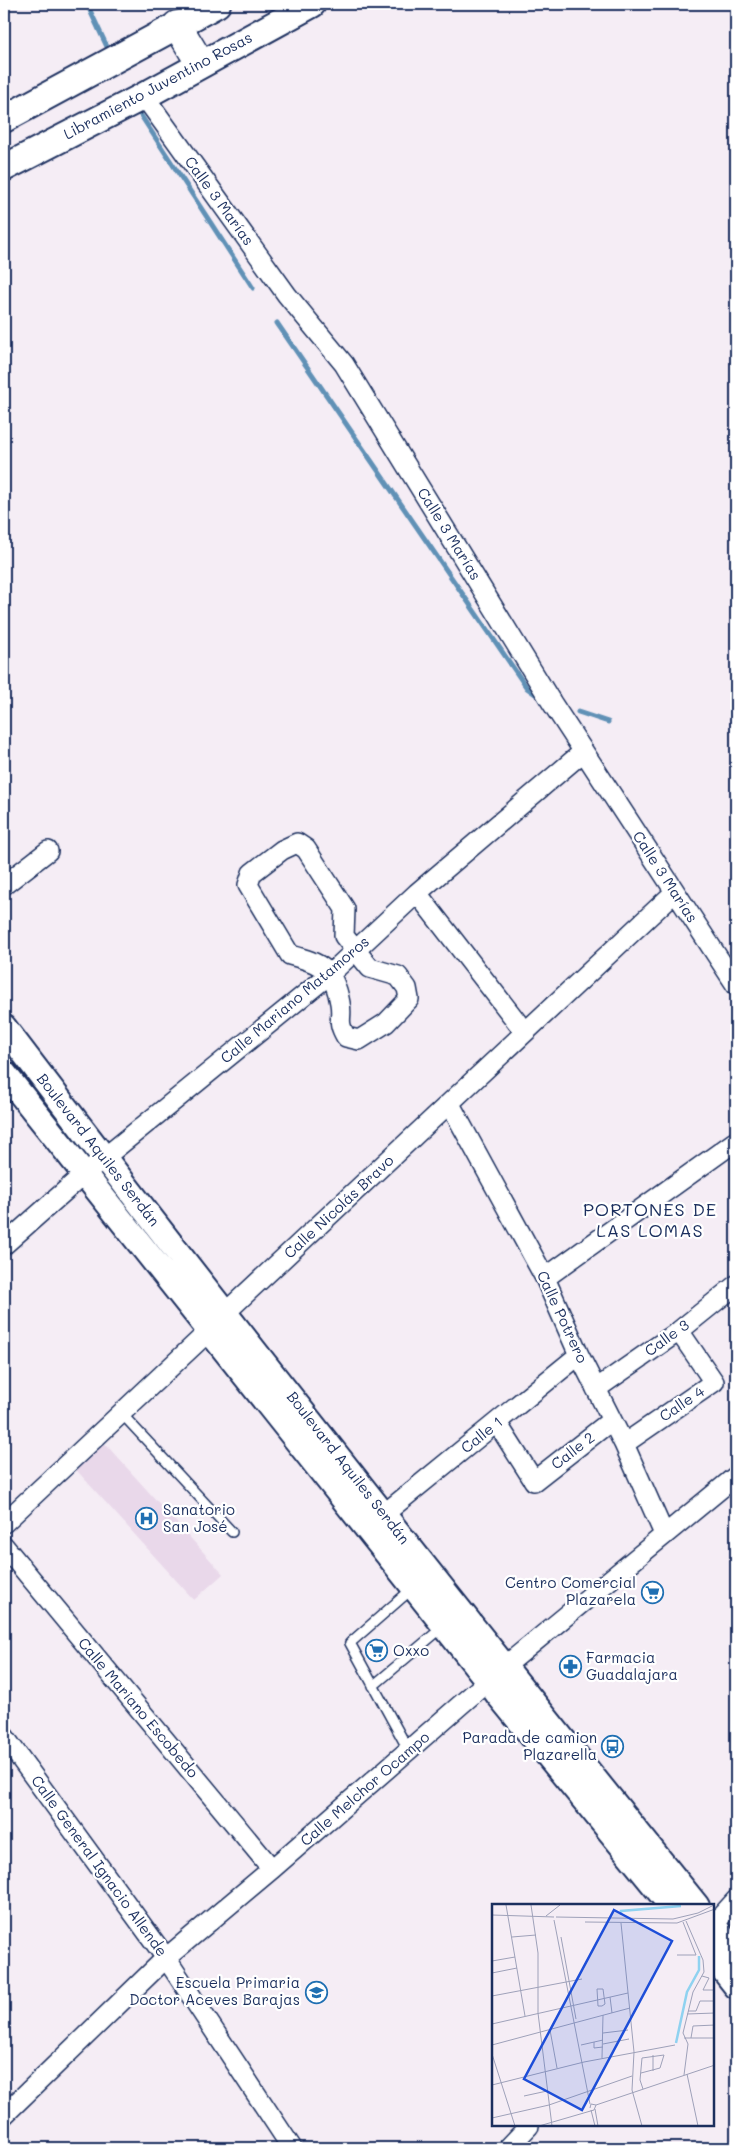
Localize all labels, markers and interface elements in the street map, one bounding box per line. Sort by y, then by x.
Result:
street label: Libramiento Juventino Rosas [60,27,255,143]
street label: Calle 3 Marías [181,152,259,249]
street label: Calle 3 Marías [413,483,486,583]
street label: Calle 3 Marías [629,827,703,926]
street label: Calle Mariano Matamoros [216,931,373,1067]
street label: Boulevard Aquiles Serdán [33,1069,165,1230]
street label: Calle Nicolás Bravo [279,1150,398,1262]
district label: PORTONES DE LAS LOMAS [583,1197,717,1242]
street label: Calle Potrero [533,1267,593,1366]
street label: Calle 3 [640,1314,693,1360]
street label: Calle 4 [655,1381,708,1426]
street label: Boulevard Aquiles Serdán [283,1387,415,1548]
street label: Calle 1 [456,1411,506,1457]
street label: Calle 2 [547,1427,598,1473]
place label: Sanatorio San José [163,1499,235,1536]
hospital icon: Sanatorio San José [135,1507,159,1531]
place label: Centro Comercial Plazarela [505,1572,636,1609]
supermarket icon: Centro Comercial Plazarela [640,1580,664,1604]
street label: Calle Mariano Escobedo [74,1633,203,1782]
supermarket icon: Oxxo [365,1639,389,1663]
place label: Oxxo [393,1640,429,1660]
place label: Farmacia Guadalajara [586,1647,678,1684]
pharmacy icon: Farmacia Guadalajara [558,1655,582,1679]
street label: Calle Melchor Ocampo [295,1726,433,1850]
place label: Parada de camion Plazarella [462,1727,597,1764]
bus stop icon: Parada de camion Plazarella [601,1735,625,1759]
street label: Calle General Ignacio Allende [27,1771,172,1960]
inset map [492,1904,715,2127]
place label: Escuela Primaria Doctor Aceves Barajas [129,1972,300,2009]
school or university icon: Escuela Primaria Doctor Aceves Barajas [304,1980,328,2004]

